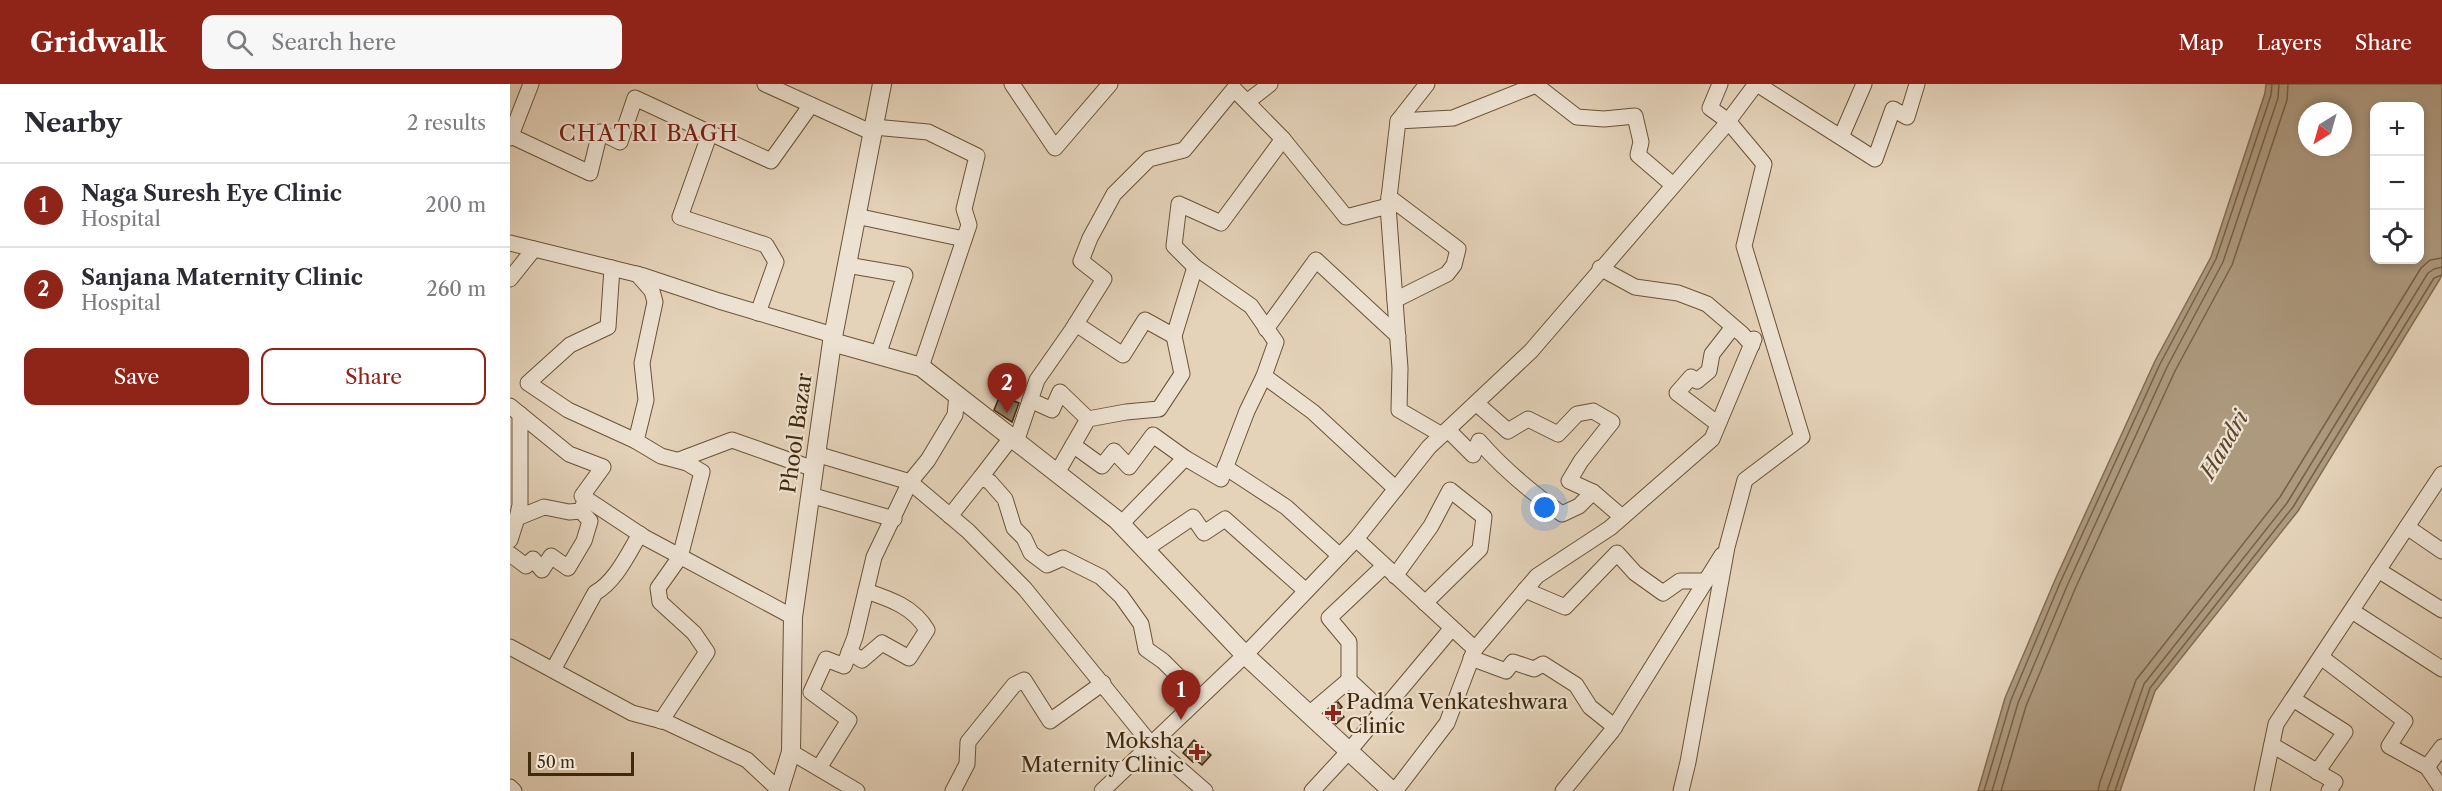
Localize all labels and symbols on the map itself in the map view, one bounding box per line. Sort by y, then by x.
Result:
north arrow [2298,102,2352,156]
district label: CHATRI BAGH [559,120,739,147]
pin: 2 [988,364,1026,413]
street label: Phool Bazar [775,371,817,495]
water label: Handri [2193,405,2255,486]
your location [1530,493,1559,522]
pin: 1 [1162,670,1200,720]
place label: Padma Venkateshwara Clinic [1346,689,1569,738]
marker: Padma Venkateshwara Clinic [1324,704,1342,722]
place label: Moksha Maternity Clinic [1021,728,1185,777]
marker: Moksha Maternity Clinic [1188,743,1206,761]
scale bar [528,749,634,776]

